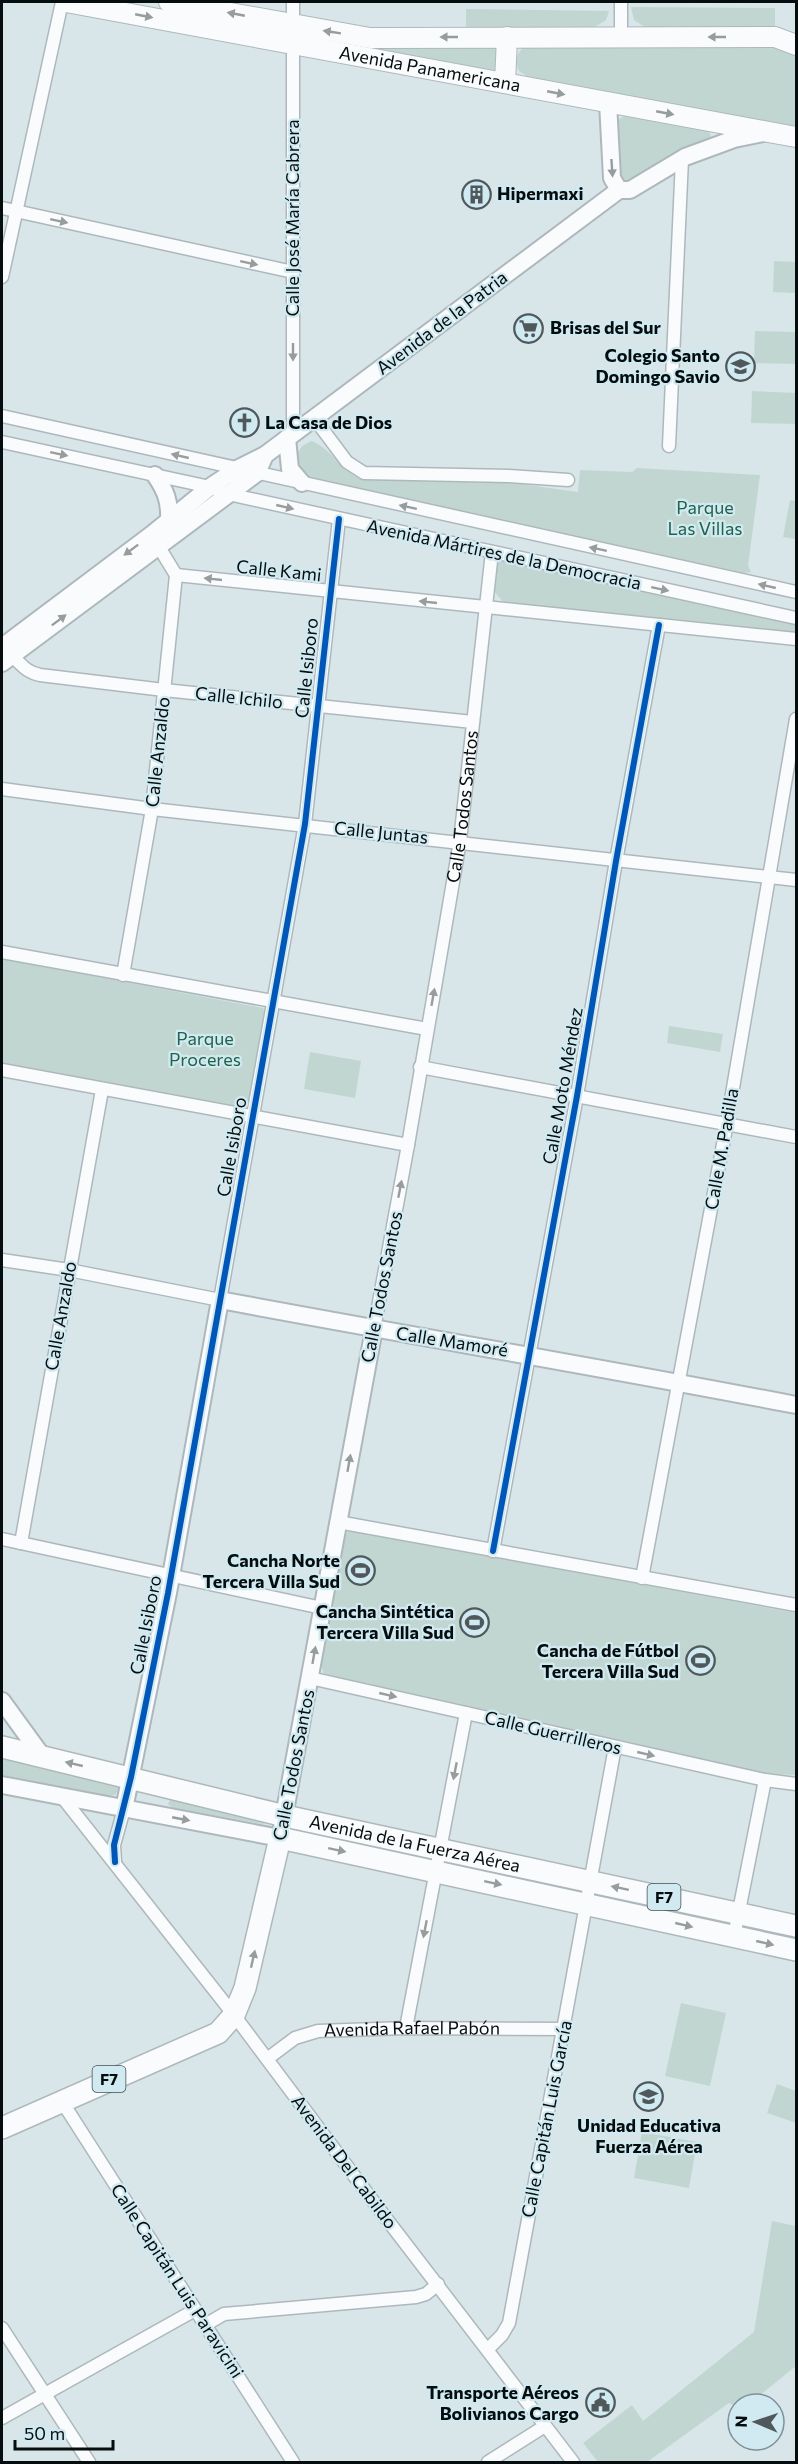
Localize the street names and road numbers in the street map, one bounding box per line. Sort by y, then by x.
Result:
street label: Avenida Panamericana [338,41,522,96]
street label: Calle José María Cabrera [281,119,303,317]
street label: Avenida de la Patria [372,266,511,379]
street label: Avenida Mártires de la Democracia [365,514,644,594]
street label: Calle Kami [235,555,323,585]
street label: Calle Isiboro [290,617,322,719]
street label: Calle Ichilo [194,681,284,713]
street label: Calle Anzaldo [140,696,174,808]
street label: Calle Todos Santos [441,729,482,884]
street label: Calle Juntas [333,816,429,848]
street label: Calle Moto Méndez [537,1006,587,1166]
street label: Calle M. Padilla [699,1086,743,1211]
street label: Calle Isiboro [211,1095,251,1198]
street label: Calle Todos Santos [356,1209,406,1364]
street label: Calle Anzaldo [40,1259,80,1372]
street label: Calle Mamoré [395,1321,510,1361]
street label: Calle Isiboro [125,1573,165,1676]
street label: Calle Todos Santos [268,1687,318,1842]
street label: Calle Guerrilleros [483,1706,624,1758]
street label: Avenida de la Fuerza Aérea [307,1810,522,1876]
road number: F7 [648,1884,680,1910]
street label: Avenida Rafael Pabón [323,2016,500,2041]
street label: Calle Capitán Luis García [516,2018,576,2219]
road number: F7 [92,2066,126,2092]
street label: Avenida Del Cabildo [287,2090,402,2233]
street label: Calle Capitán Luis Paravicini [107,2179,249,2382]

